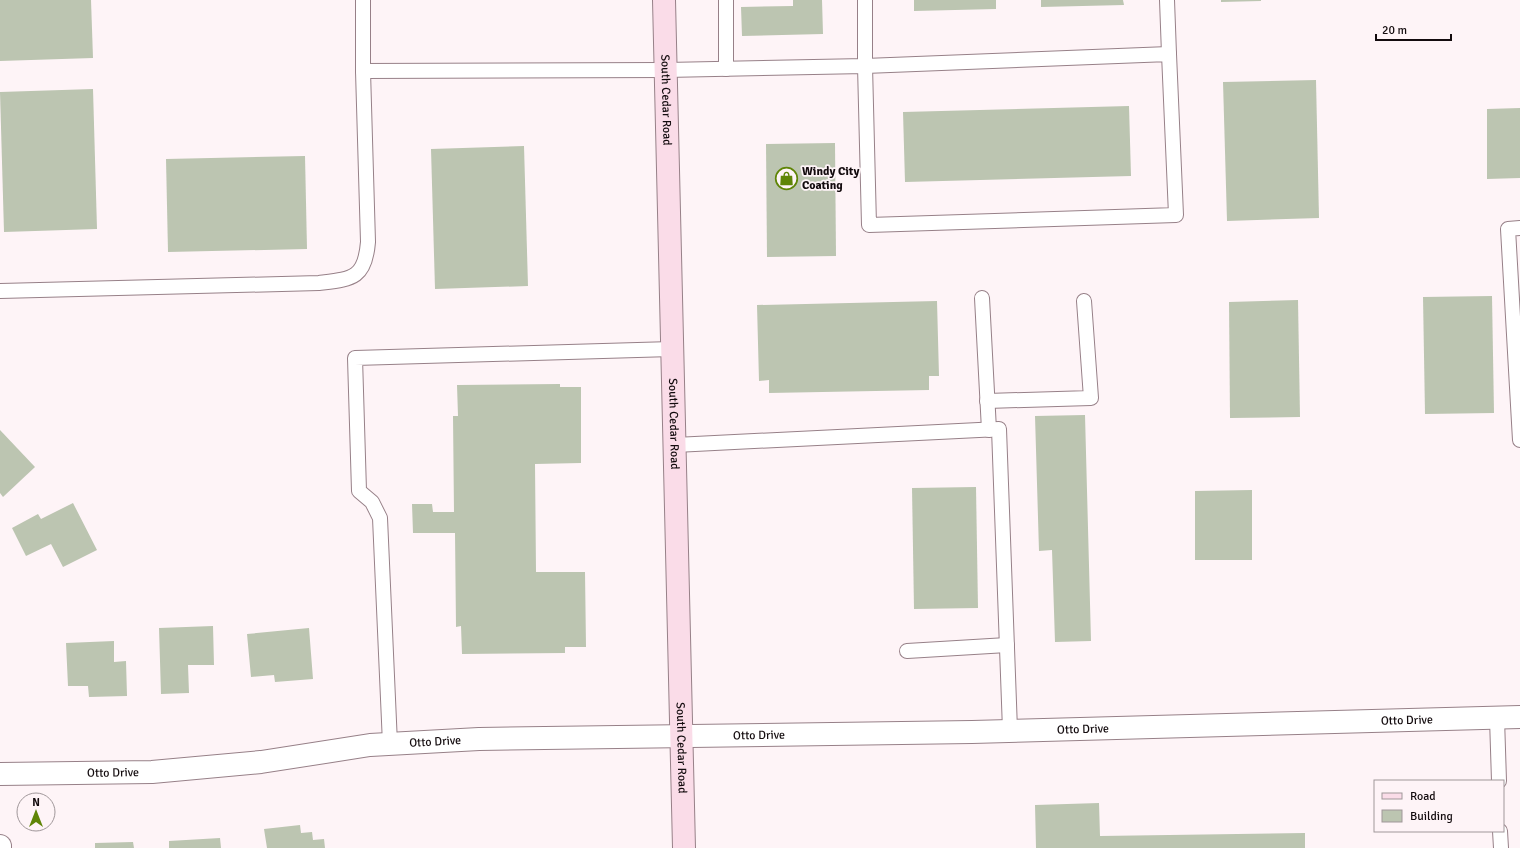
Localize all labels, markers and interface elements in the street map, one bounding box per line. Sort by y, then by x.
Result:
scale bar [1376,16,1451,42]
text: 20 m [1382,23,1407,38]
street label: South Cedar Road [658,54,675,146]
place label: Windy City Coating [802,164,859,193]
shop icon: Windy City Coating [774,165,800,191]
street label: South Cedar Road [665,378,683,470]
street label: South Cedar Road [673,702,690,794]
street label: Otto Drive [1381,712,1433,728]
street label: Otto Drive [1057,721,1109,737]
street label: Otto Drive [733,727,785,743]
street label: Otto Drive [409,732,461,750]
street label: Otto Drive [87,765,139,780]
legend [1374,780,1504,832]
text: Road [1410,789,1436,804]
north arrow [16,792,56,832]
text: N [32,796,40,809]
text: Building [1410,809,1453,824]

